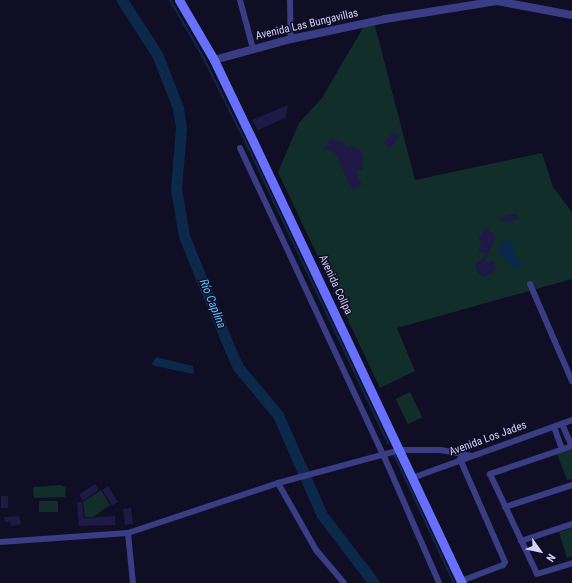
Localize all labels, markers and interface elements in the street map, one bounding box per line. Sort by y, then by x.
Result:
street label: Avenida Las Bungavillas [254,7,360,43]
street label: Avenida Collpa [315,253,355,317]
water label: Río Caplina [196,277,228,331]
street label: Avenida Los Jades [447,419,529,459]
north arrow [520,531,560,571]
text: N [543,551,558,564]

